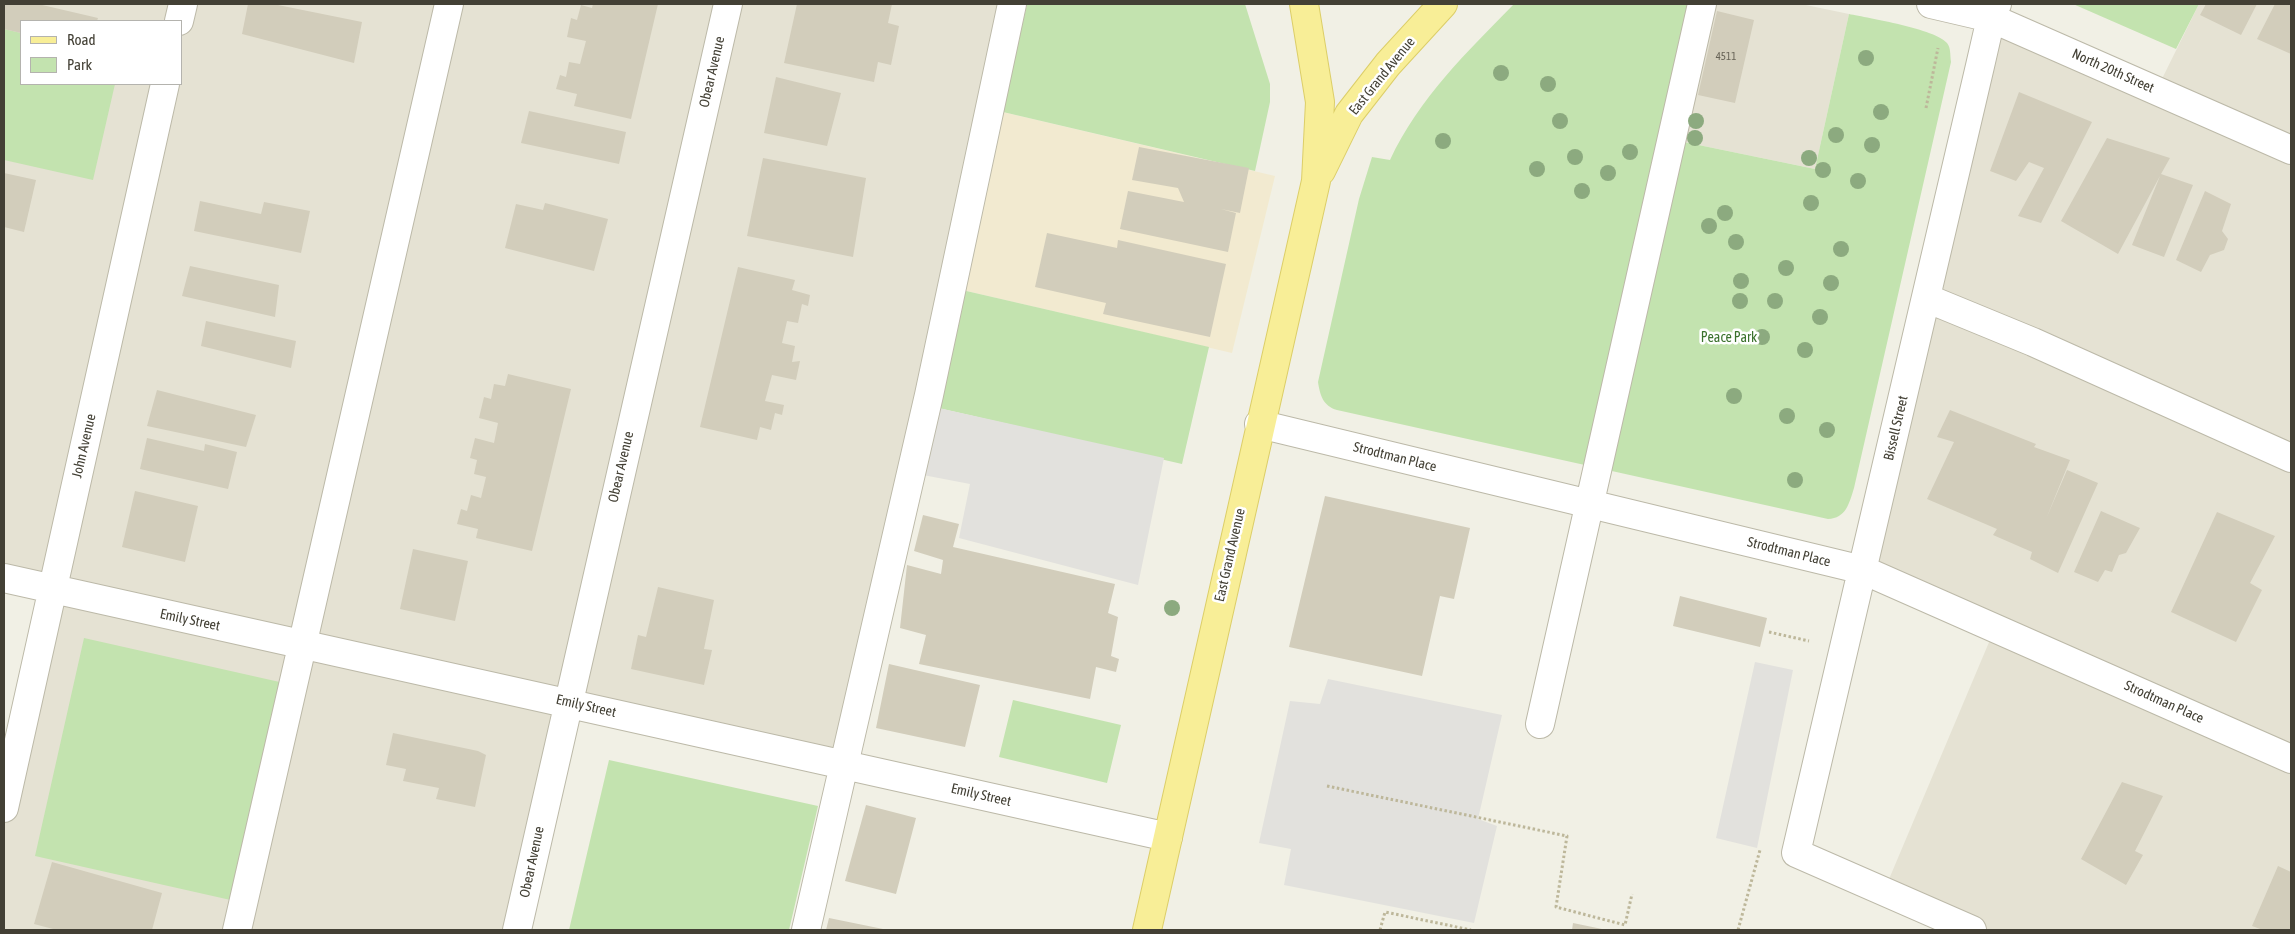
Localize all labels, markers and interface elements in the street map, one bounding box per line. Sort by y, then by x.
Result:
legend [20,20,182,85]
text: Road [67,31,96,48]
street label: East Grand Avenue [1346,34,1418,118]
street label: Obear Avenue [696,35,728,109]
street label: North 20th Street [2069,45,2157,97]
house number: 4511 [1716,50,1736,64]
text: Park [67,56,92,73]
park label: Peace Park [1701,330,1757,346]
street label: Bissell Street [1880,394,1912,462]
street label: John Avenue [68,412,100,480]
street label: Obear Avenue [605,430,637,504]
street label: Strodtman Place [1352,439,1438,475]
street label: East Grand Avenue [1211,507,1249,603]
street label: Strodtman Place [1746,534,1832,570]
street label: Emily Street [158,605,222,635]
street label: Strodtman Place [2122,677,2206,727]
street label: Emily Street [554,691,618,721]
street label: Emily Street [949,780,1013,810]
street label: Obear Avenue [516,825,548,899]

